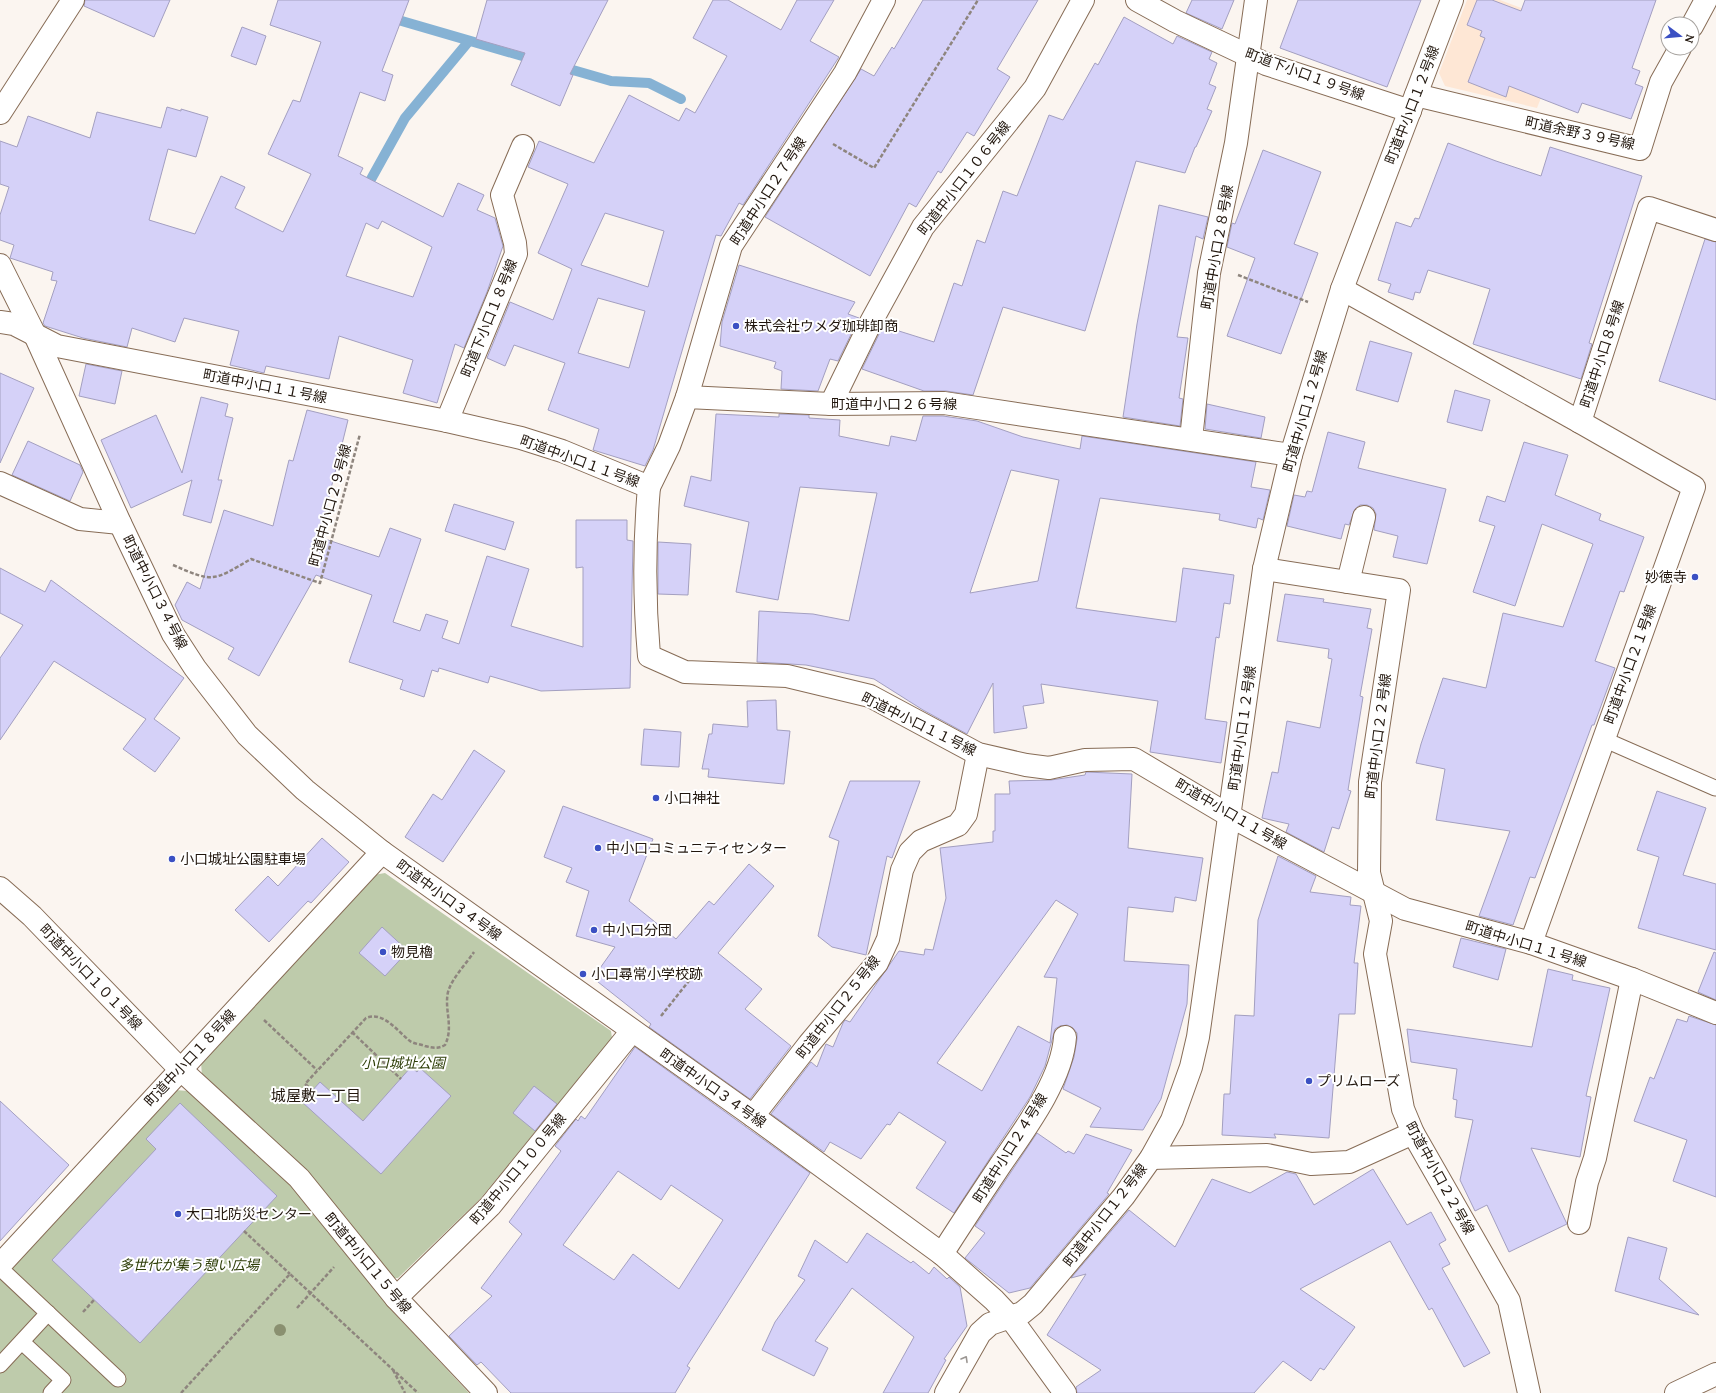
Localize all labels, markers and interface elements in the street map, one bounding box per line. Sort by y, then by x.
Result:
north arrow [1660,16,1700,56]
text: N [1682,33,1698,45]
street label: 町道中小口１２号線 [1381,43,1443,167]
street label: 町道下小口１９号線 [1243,44,1367,104]
street label: 町道余野３９号線 [1523,113,1637,153]
street label: 町道中小口１０６号線 [914,117,1014,239]
street label: 町道中小口２７号線 [726,133,810,249]
street label: 町道中小口２８号線 [1197,183,1237,311]
street label: 町道下小口１８号線 [457,256,521,380]
street label: 町道中小口８号線 [1576,298,1628,410]
place label: 株式会社ウメダ珈琲卸商 [744,317,898,335]
marker: 株式会社ウメダ珈琲卸商 [731,321,741,331]
street label: 町道中小口１２号線 [1279,348,1331,474]
street label: 町道中小口１１号線 [201,365,329,407]
street label: 町道中小口２６号線 [831,395,957,413]
street label: 町道中小口１１号線 [518,431,642,491]
street label: 町道中小口２９号線 [305,442,355,568]
street label: 町道中小口３４号線 [118,532,192,652]
place label: 妙徳寺 [1645,568,1687,586]
marker: 妙徳寺 [1690,572,1700,582]
street label: 町道中小口２１号線 [1600,602,1660,726]
street label: 町道中小口１２号線 [1224,664,1260,792]
street label: 町道中小口２２号線 [1361,672,1395,800]
street label: 町道中小口１１号線 [858,688,980,760]
street label: 町道中小口１１号線 [1172,775,1290,853]
place label: 小口神社 [664,789,720,807]
marker: 小口神社 [651,793,661,803]
place label: 中小口コミュニティセンター [606,839,787,857]
marker: 中小口コミュニティセンター [593,843,603,853]
place label: 小口城址公園駐車場 [180,850,306,868]
marker: 小口城址公園駐車場 [167,854,177,864]
street label: 町道中小口３４号線 [393,856,505,944]
street label: 町道中小口１１号線 [1463,917,1589,971]
street label: 町道中小口１０１号線 [36,920,146,1034]
place label: 中小口分団 [602,921,672,939]
marker: 中小口分団 [589,925,599,935]
place label: 物見櫓 [391,943,433,961]
marker: 物見櫓 [378,947,388,957]
street label: 町道中小口２５号線 [792,952,884,1062]
place label: 小口尋常小学校跡 [591,965,703,983]
marker: 小口尋常小学校跡 [578,969,588,979]
street label: 町道中小口１８号線 [140,1006,240,1110]
street label: 町道中小口３４号線 [656,1044,770,1132]
park label: 小口城址公園 [361,1054,447,1072]
place label: プリムローズ [1317,1072,1400,1090]
marker: プリムローズ [1304,1076,1314,1086]
district label: 城屋敷一丁目 [271,1086,361,1105]
street label: 町道中小口２４号線 [969,1090,1051,1206]
street label: 町道中小口１００号線 [466,1110,570,1228]
street label: 町道中小口２２号線 [1402,1119,1478,1237]
street label: 町道中小口１２号線 [1059,1160,1151,1270]
place label: 大口北防災センター [186,1205,312,1223]
marker: 大口北防災センター [173,1209,183,1219]
street label: 町道中小口１５号線 [321,1209,415,1317]
park label: 多世代が集う憩い広場 [119,1256,261,1274]
one-way arrow [961,1356,968,1363]

